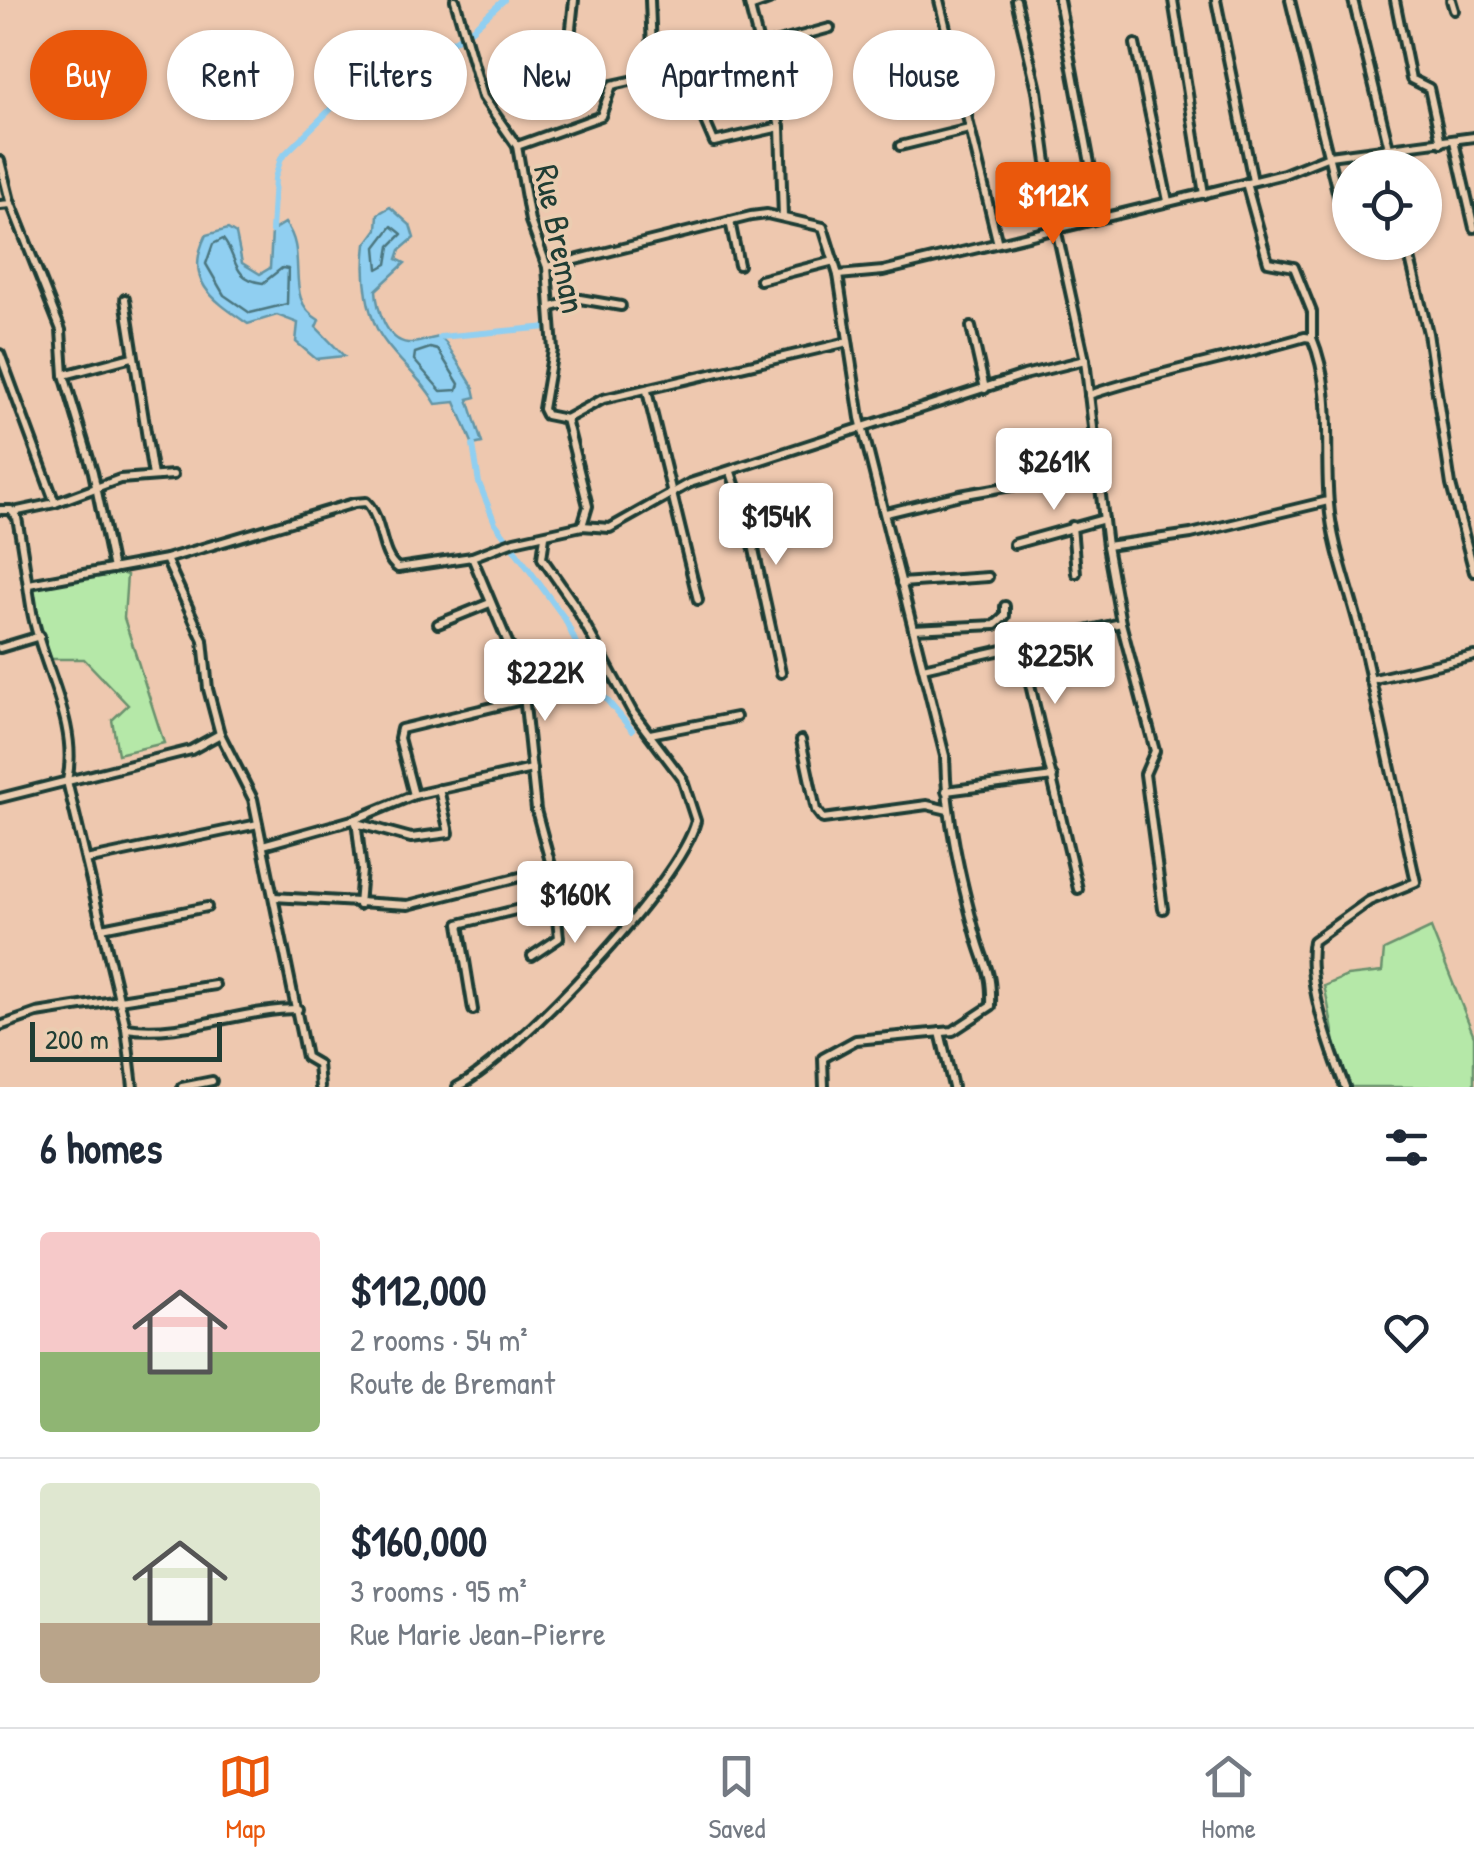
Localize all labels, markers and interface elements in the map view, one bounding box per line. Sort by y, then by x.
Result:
chip: Buy [30,30,147,120]
chip: Rent [167,30,294,120]
chip: Filters [314,30,467,120]
chip: New [487,30,606,120]
chip: Apartment [626,30,833,120]
chip: House [853,30,995,120]
map controls [1332,150,1442,260]
button: locate [1332,150,1442,260]
street label: Rue Breman [523,161,598,317]
pin: $112K [983,162,1123,247]
text: $112K [1017,173,1089,216]
pin: $261K [984,428,1124,513]
text: $261K [1018,439,1090,482]
pin: $154K [706,483,846,568]
text: $154K [741,494,811,537]
pin: $225K [985,622,1125,707]
text: $225K [1017,633,1093,676]
pin: $222K [475,639,615,724]
text: $222K [506,650,584,693]
pin: $160K [505,861,645,946]
text: $160K [539,872,611,915]
scale bar [30,1017,222,1062]
text: 200 m [45,1020,109,1058]
text: 6 homes [40,1119,162,1176]
icon: filters [1379,1120,1434,1175]
text: $112,000 [350,1261,486,1318]
icon: home [120,1272,240,1392]
icon: heart [1379,1305,1434,1360]
text: 2 rooms · 54 m² [350,1318,528,1361]
text: Route de Bremant [350,1361,555,1404]
text: $160,000 [350,1512,487,1569]
icon: home [120,1523,240,1643]
icon: heart [1379,1556,1434,1611]
text: 3 rooms · 95 m² [350,1569,527,1612]
text: Rue Marie Jean-Pierre [350,1612,606,1655]
tab: Map [218,1749,273,1847]
tab: Saved [708,1749,766,1847]
tab: Home [1201,1749,1256,1847]

